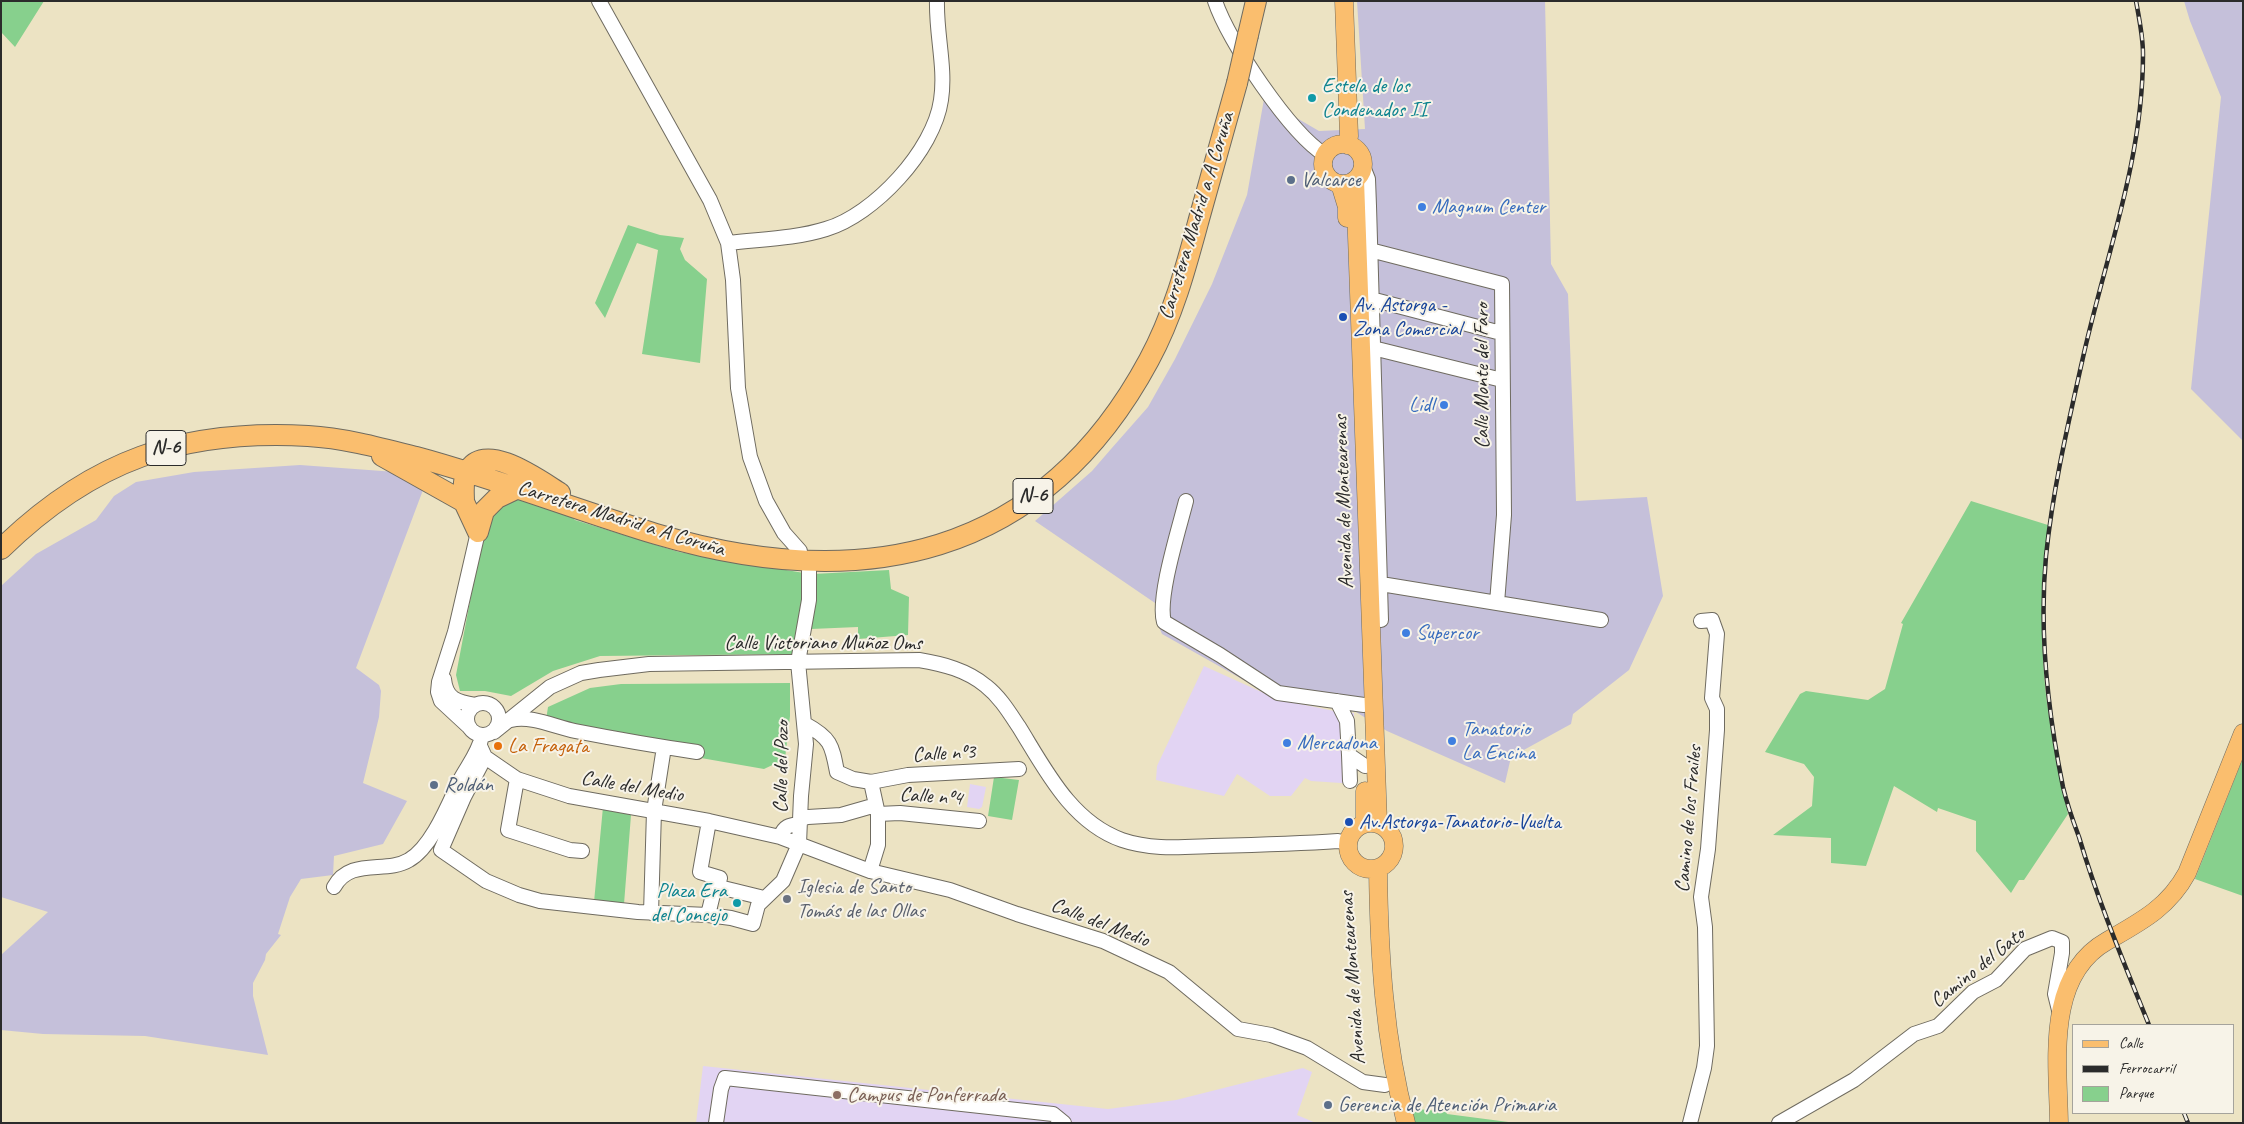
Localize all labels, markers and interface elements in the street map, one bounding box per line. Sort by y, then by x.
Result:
place label: Estela de los Condenados II [1322,73,1427,123]
marker: Estela de los Condenados II [1306,92,1318,104]
street label: Carretera Madrid a A Coruña [1154,109,1240,323]
place label: Valcarce [1301,167,1361,193]
marker: Valcarce [1285,174,1297,186]
place label: Magnum Center [1432,194,1545,220]
marker: Magnum Center [1416,201,1428,213]
place label: Av. Astorga - Zona Comercial [1353,292,1462,342]
street label: Calle Monte del Faro [1469,303,1495,449]
marker: Av. Astorga - Zona Comercial [1337,311,1349,323]
place label: Lidl [1409,392,1434,418]
marker: Lidl [1438,399,1450,411]
street label: Avenida de Montearenas [1328,415,1360,589]
road number: N-6 [146,430,186,466]
street label: Carretera Madrid a A Coruña [514,476,728,562]
road number: N-6 [1013,478,1053,514]
place label: Supercor [1416,620,1479,646]
marker: Supercor [1400,627,1412,639]
street label: Calle Victoriano Muñoz Oms [724,630,922,656]
place label: Tanatorio La Encina [1462,716,1535,766]
street label: Calle del Pozo [769,721,795,813]
place label: Mercadona [1297,730,1377,756]
place label: La Fragata [508,733,589,759]
marker: Tanatorio La Encina [1446,735,1458,747]
marker: Mercadona [1281,737,1293,749]
marker: La Fragata [492,740,504,752]
street label: Calle nº3 [912,740,976,768]
street label: Camino de los Frailes [1670,744,1708,894]
street label: Calle del Medio [579,766,685,808]
place label: Roldán [444,772,493,798]
marker: Roldán [428,779,440,791]
street label: Calle nº4 [899,782,963,812]
place label: Av.Astorga-Tanatorio-Vuelta [1359,809,1561,835]
marker: Av.Astorga-Tanatorio-Vuelta [1343,816,1355,828]
place label: Iglesia de Santo Tomás de las Ollas [797,874,925,924]
place label: Plaza Era del Concejo [651,878,727,928]
street label: Avenida de Montearenas [1334,891,1372,1065]
marker: Iglesia de Santo Tomás de las Ollas [781,893,793,905]
street label: Calle del Medio [1047,893,1153,953]
marker: Plaza Era del Concejo [731,897,743,909]
street label: Camino del Gato [1926,922,2030,1014]
legend [2072,1024,2234,1114]
text: Calle [2119,1034,2143,1053]
text: Ferrocarril [2119,1059,2174,1078]
place label: Campus de Ponferrada [847,1082,1006,1108]
text: Parque [2119,1084,2153,1103]
marker: Campus de Ponferrada [831,1089,843,1101]
place label: Gerencia de Atención Primaria [1338,1092,1556,1118]
marker: Gerencia de Atención Primaria [1322,1099,1334,1111]

